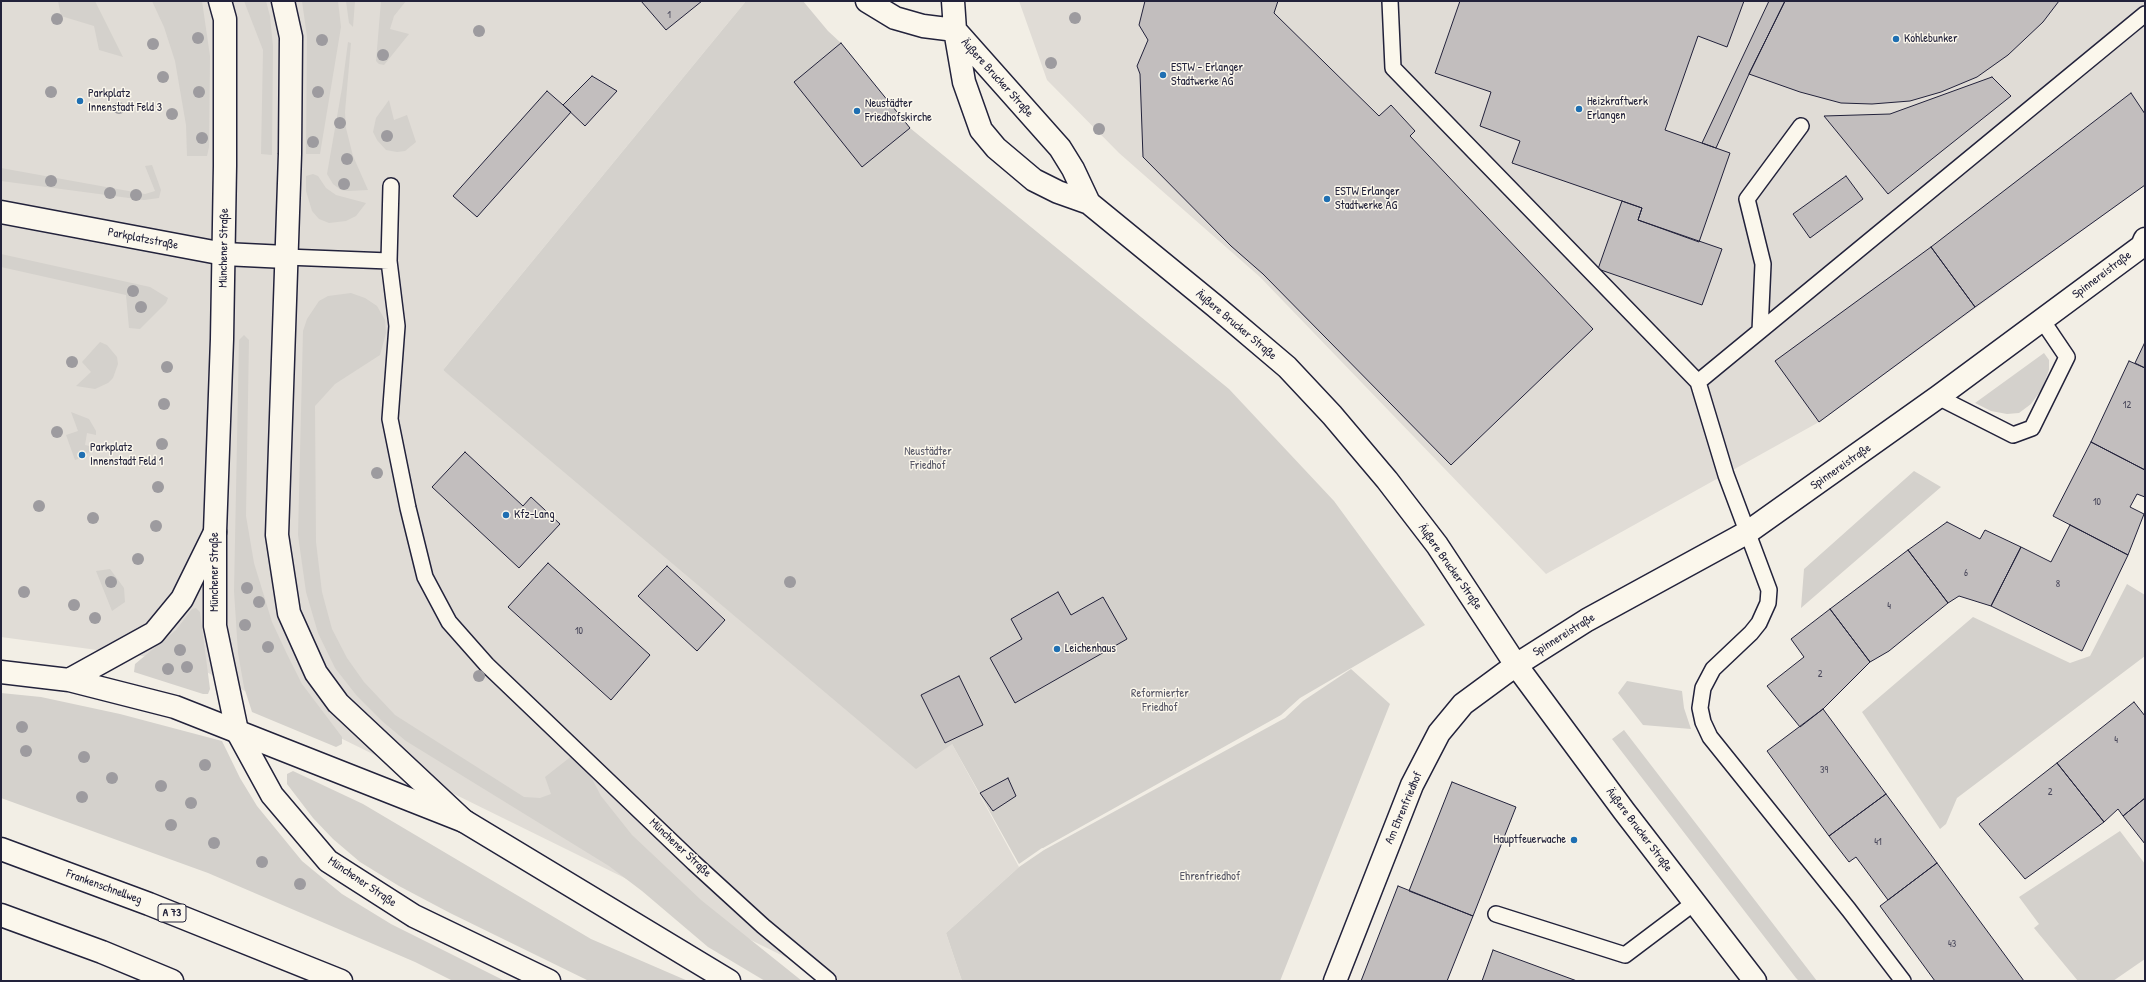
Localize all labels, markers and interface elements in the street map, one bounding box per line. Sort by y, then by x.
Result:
house number: 1 [667,9,671,21]
place label: Kohlebunker [1904,32,1958,46]
marker: Kohlebunker [1891,34,1901,44]
street label: Äußere Brucker Straße [958,36,1036,120]
place label: ESTW - Erlanger Stadtwerke AG [1171,61,1243,89]
marker: ESTW - Erlanger Stadtwerke AG [1158,70,1168,80]
place label: Parkplatz Innenstadt Feld 3 [88,87,162,115]
place label: Heizkraftwerk Erlangen [1587,95,1648,123]
marker: Parkplatz Innenstadt Feld 3 [75,96,85,106]
place label: Neustädter Friedhofskirche [865,97,932,125]
marker: Heizkraftwerk Erlangen [1574,104,1584,114]
marker: Neustädter Friedhofskirche [852,106,862,116]
place label: ESTW Erlanger Stadtwerke AG [1335,185,1400,213]
marker: ESTW Erlanger Stadtwerke AG [1322,194,1332,204]
street label: Münchener Straße [216,208,232,288]
street label: Parkplatzstraße [106,225,180,253]
street label: Spinnereistraße [2070,248,2134,302]
street label: Äußere Brucker Straße [1193,287,1279,363]
house number: 12 [2123,399,2131,411]
place label: Parkplatz Innenstadt Feld 1 [90,441,163,469]
street label: Spinnereistraße [1808,441,1874,493]
park label: Neustädter Friedhof [904,445,952,473]
marker: Parkplatz Innenstadt Feld 1 [77,450,87,460]
house number: 10 [2093,496,2101,508]
place label: Kfz-Lang [514,508,554,522]
marker: Kfz-Lang [501,510,511,520]
street label: Äußere Brucker Straße [1415,521,1485,613]
street label: Münchener Straße [208,532,222,612]
house number: 6 [1964,567,1968,579]
house number: 8 [2056,578,2060,590]
house number: 4 [1887,600,1891,612]
street label: Spinnereistraße [1530,610,1598,660]
house number: 10 [575,625,583,637]
place label: Leichenhaus [1065,642,1116,656]
marker: Leichenhaus [1052,644,1062,654]
house number: 2 [1818,668,1822,680]
park label: Reformierter Friedhof [1131,687,1189,715]
house number: 4 [2114,734,2118,746]
house number: 39 [1820,764,1828,776]
street label: Am Ehrenfriedhof [1382,770,1426,846]
street label: Äußere Brucker Straße [1603,785,1675,875]
house number: 2 [2048,786,2052,798]
street label: Münchener Straße [646,816,714,880]
place label: Hauptfeuerwache [1494,833,1566,847]
marker: Hauptfeuerwache [1569,835,1579,845]
house number: 41 [1874,836,1882,848]
street label: Münchener Straße [325,854,399,910]
street label: Frankenschnellweg [64,867,144,907]
park label: Ehrenfriedhof [1180,870,1240,884]
road number: A 73 [158,904,186,922]
house number: 43 [1948,938,1956,950]

